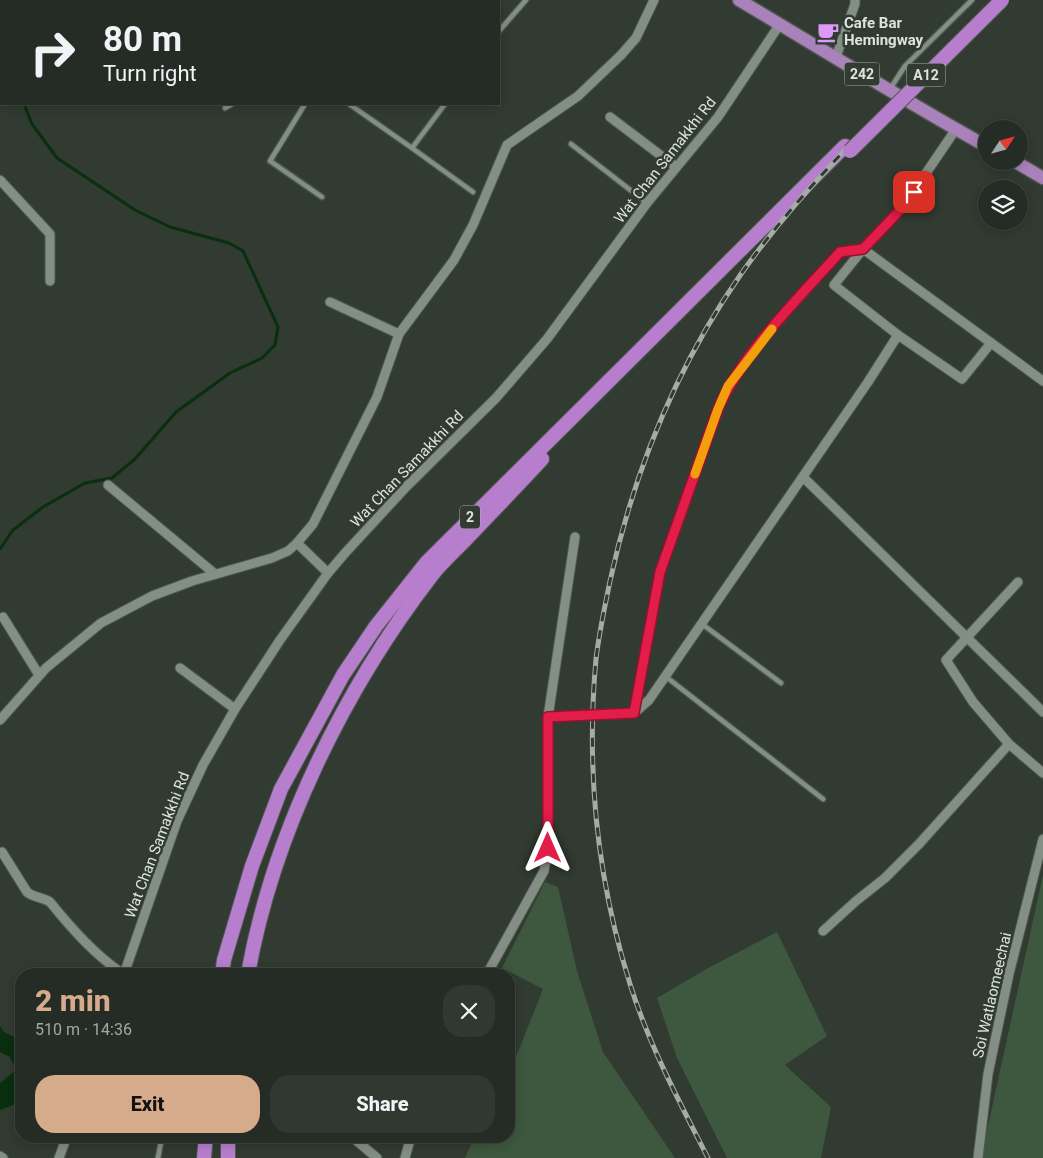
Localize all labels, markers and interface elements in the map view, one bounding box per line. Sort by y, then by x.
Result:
place label: Cafe Bar Hemingway [844,14,924,49]
text: 80 m [103,19,182,60]
cafe icon: Cafe Bar Hemingway [815,19,841,45]
icon: right [20,20,85,85]
text: Turn right [103,61,197,86]
road number: 242 [844,62,880,86]
road number: A12 [907,64,945,86]
street label: Wat Chan Samakkhi Rd [610,93,720,227]
north arrow [978,120,1028,170]
map controls [978,120,1028,230]
pin [893,171,935,213]
icon: arrive [900,178,928,206]
button: layers [978,180,1028,230]
street label: Wat Chan Samakkhi Rd [347,407,467,531]
road number: 2 [460,506,480,528]
street label: Wat Chan Samakkhi Rd [121,769,193,921]
position arrow [521,821,573,873]
street label: Soi Watlaomeechai [969,930,1015,1060]
text: 2 min [35,983,111,1018]
button: close [443,985,495,1037]
text: 510 m · 14:36 [35,1020,132,1039]
button: Exit [35,1075,260,1133]
button: Share [270,1075,495,1133]

